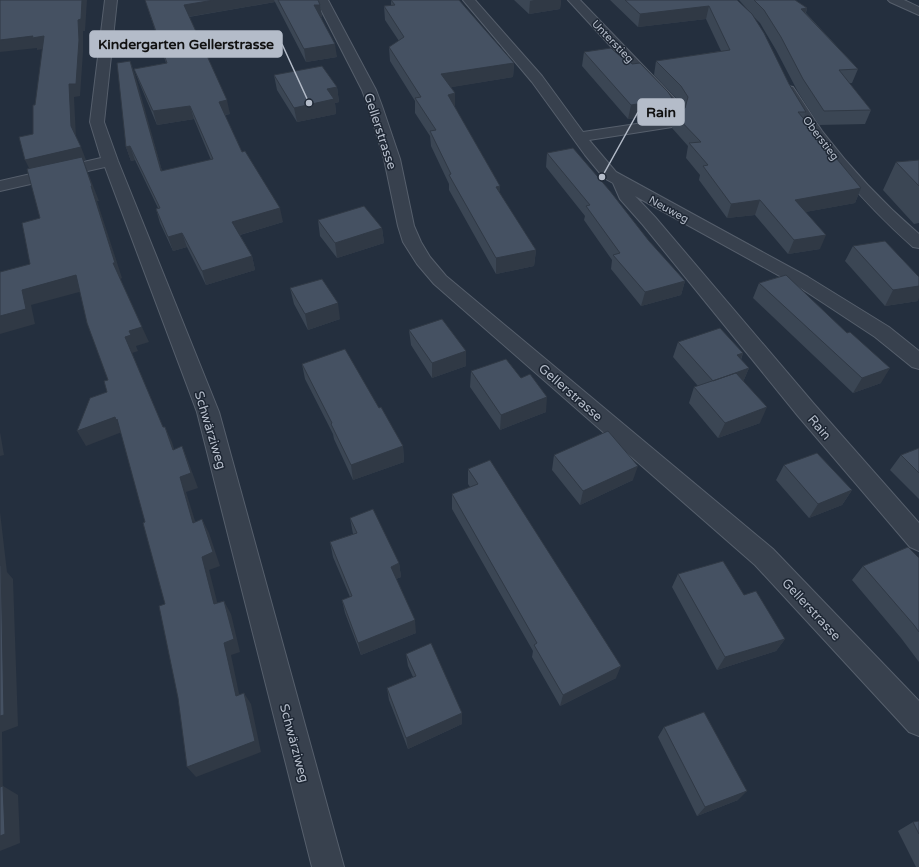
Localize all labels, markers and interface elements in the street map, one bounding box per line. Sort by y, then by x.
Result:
street label: Unterstieg [589,17,636,66]
callout: Kindergarten Gellerstrasse [90,31,282,57]
text: Kindergarten Gellerstrasse [98,36,274,53]
street label: Gellerstrasse [360,91,400,171]
callout: Rain [638,99,684,125]
text: Rain [646,104,676,121]
street label: Oberstieg [800,114,841,163]
street label: Neuweg [647,193,691,226]
street label: Gellerstrasse [535,361,606,425]
street label: Schwärziweg [191,389,229,471]
street label: Rain [804,412,834,443]
street label: Gellerstrasse [778,575,844,644]
street label: Schwärziweg [276,702,312,784]

